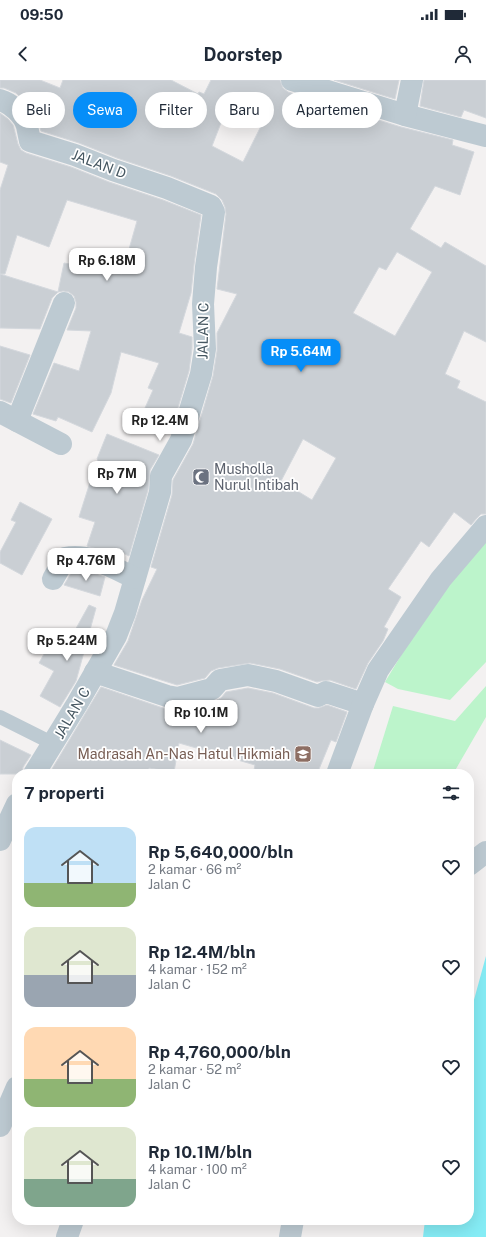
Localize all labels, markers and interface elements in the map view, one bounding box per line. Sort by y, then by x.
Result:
text: 09:50 [20,6,63,23]
icon: back [12,43,34,65]
icon: person [452,43,474,65]
text: Doorstep [204,44,283,65]
chip: Beli [12,92,65,128]
chip: Sewa [73,92,137,128]
chip: Filter [145,92,207,128]
chip: Baru [215,92,274,128]
chip: Apartemen [282,92,382,128]
street label: JALAN D [70,146,128,182]
pin: Rp 6.18M [66,248,148,282]
text: Rp 6.18M [78,253,136,268]
street label: JALAN C [195,303,211,359]
pin: Rp 5.64M [260,339,342,373]
text: Rp 5.64M [270,344,332,359]
pin: Rp 12.4M [119,408,201,442]
text: Rp 12.4M [131,413,189,428]
pin: Rp 7M [89,461,145,495]
place label: Musholla Nurul Intibah [214,461,299,493]
text: Rp 7M [97,466,137,481]
mosque icon: Musholla Nurul Intibah [191,467,211,487]
pin: Rp 4.76M [45,548,127,582]
text: Rp 4.76M [56,553,116,568]
pin: Rp 5.24M [26,628,108,662]
text: Rp 5.24M [36,633,98,648]
street label: JALAN C [51,684,93,742]
pin: Rp 10.1M [160,700,242,734]
text: Rp 10.1M [174,705,228,720]
school or university icon: Madrasah An-Nas Hatul Hikmiah [293,744,313,764]
place label: Madrasah An-Nas Hatul Hikmiah [77,746,290,762]
icon: filters [440,782,462,804]
text: 7 properti [24,783,104,803]
text: Rp 5,640,000/bln [148,842,293,862]
icon: home [56,843,104,891]
icon: heart [440,856,462,878]
text: 2 kamar · 66 m² [148,862,241,877]
text: Jalan C [148,877,191,892]
text: Rp 12.4M/bln [148,942,256,962]
icon: home [56,943,104,991]
icon: heart [440,956,462,978]
text: 4 kamar · 152 m² [148,962,247,977]
text: Jalan C [148,977,191,992]
text: Rp 4,760,000/bln [148,1042,291,1062]
icon: home [56,1043,104,1091]
icon: heart [440,1056,462,1078]
text: 2 kamar · 52 m² [148,1062,241,1077]
text: Jalan C [148,1077,191,1092]
text: Rp 10.1M/bln [148,1142,252,1162]
icon: home [56,1143,104,1191]
icon: heart [440,1156,462,1178]
text: 4 kamar · 100 m² [148,1162,247,1177]
text: Jalan C [148,1177,191,1192]

